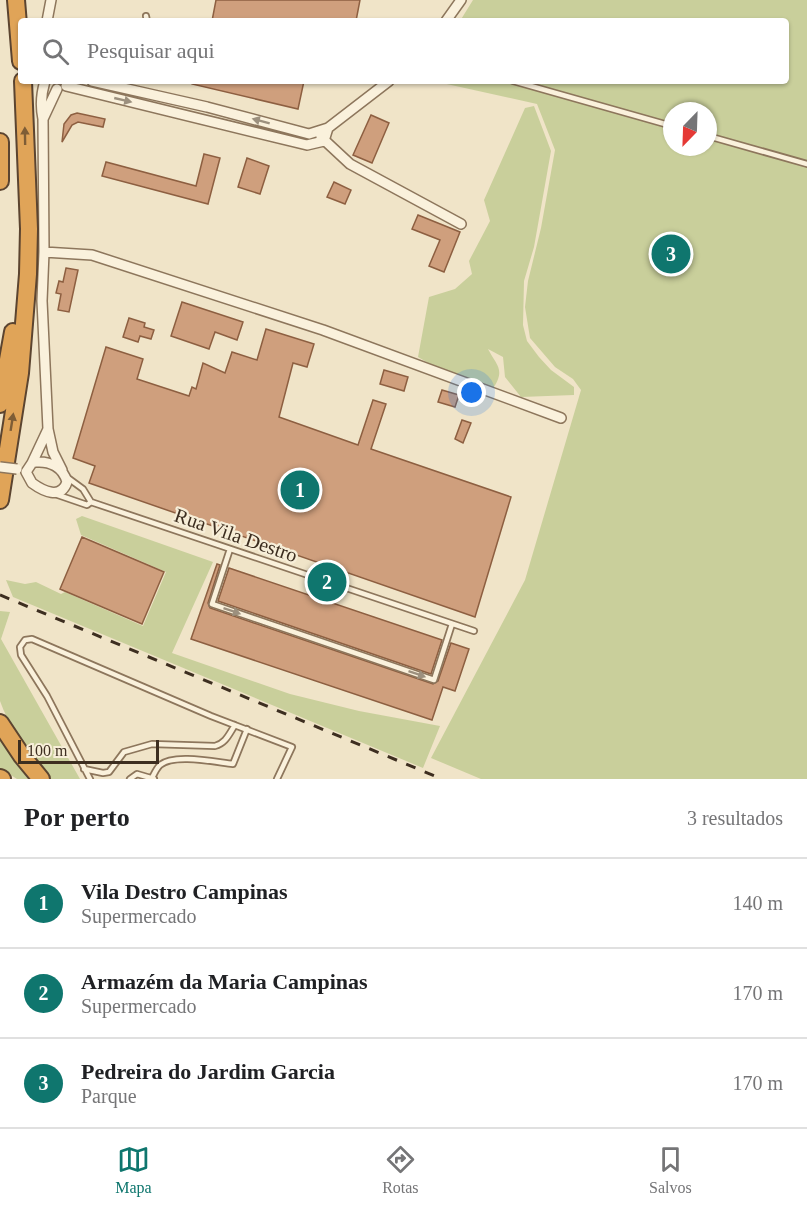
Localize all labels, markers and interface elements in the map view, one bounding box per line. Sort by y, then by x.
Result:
search box [18,18,789,84]
icon: search [39,35,72,68]
text: Pesquisar aqui [87,38,215,63]
one-way arrow [114,96,132,106]
north arrow [663,102,717,156]
one-way arrow [252,116,270,126]
one-way arrow [20,126,30,145]
pin: 3 [652,232,690,276]
your location [457,378,486,407]
one-way arrow [8,412,17,431]
pin: 1 [280,468,320,512]
street label: Rua Vila Destro [172,504,300,566]
pin: 2 [308,560,346,604]
one-way arrow [223,606,241,616]
one-way arrow [408,669,426,679]
scale bar [18,737,159,764]
text: 100 m [27,742,67,759]
text: Por perto [24,803,130,832]
text: 3 resultados [687,807,783,829]
text: Vila Destro Campinas [81,879,288,904]
text: 1 [39,892,49,914]
text: 140 m [732,892,783,914]
text: Supermercado [81,905,197,927]
text: Armazém da Maria Campinas [81,969,368,994]
text: 2 [39,982,49,1004]
text: 170 m [732,982,783,1004]
text: Supermercado [81,995,197,1017]
text: Pedreira do Jardim Garcia [81,1059,335,1084]
text: 3 [39,1072,49,1094]
text: 170 m [732,1072,783,1094]
text: Parque [81,1085,137,1107]
tab: Mapa [115,1143,152,1197]
tab: Rotas [382,1143,419,1197]
tab: Salvos [649,1143,692,1197]

